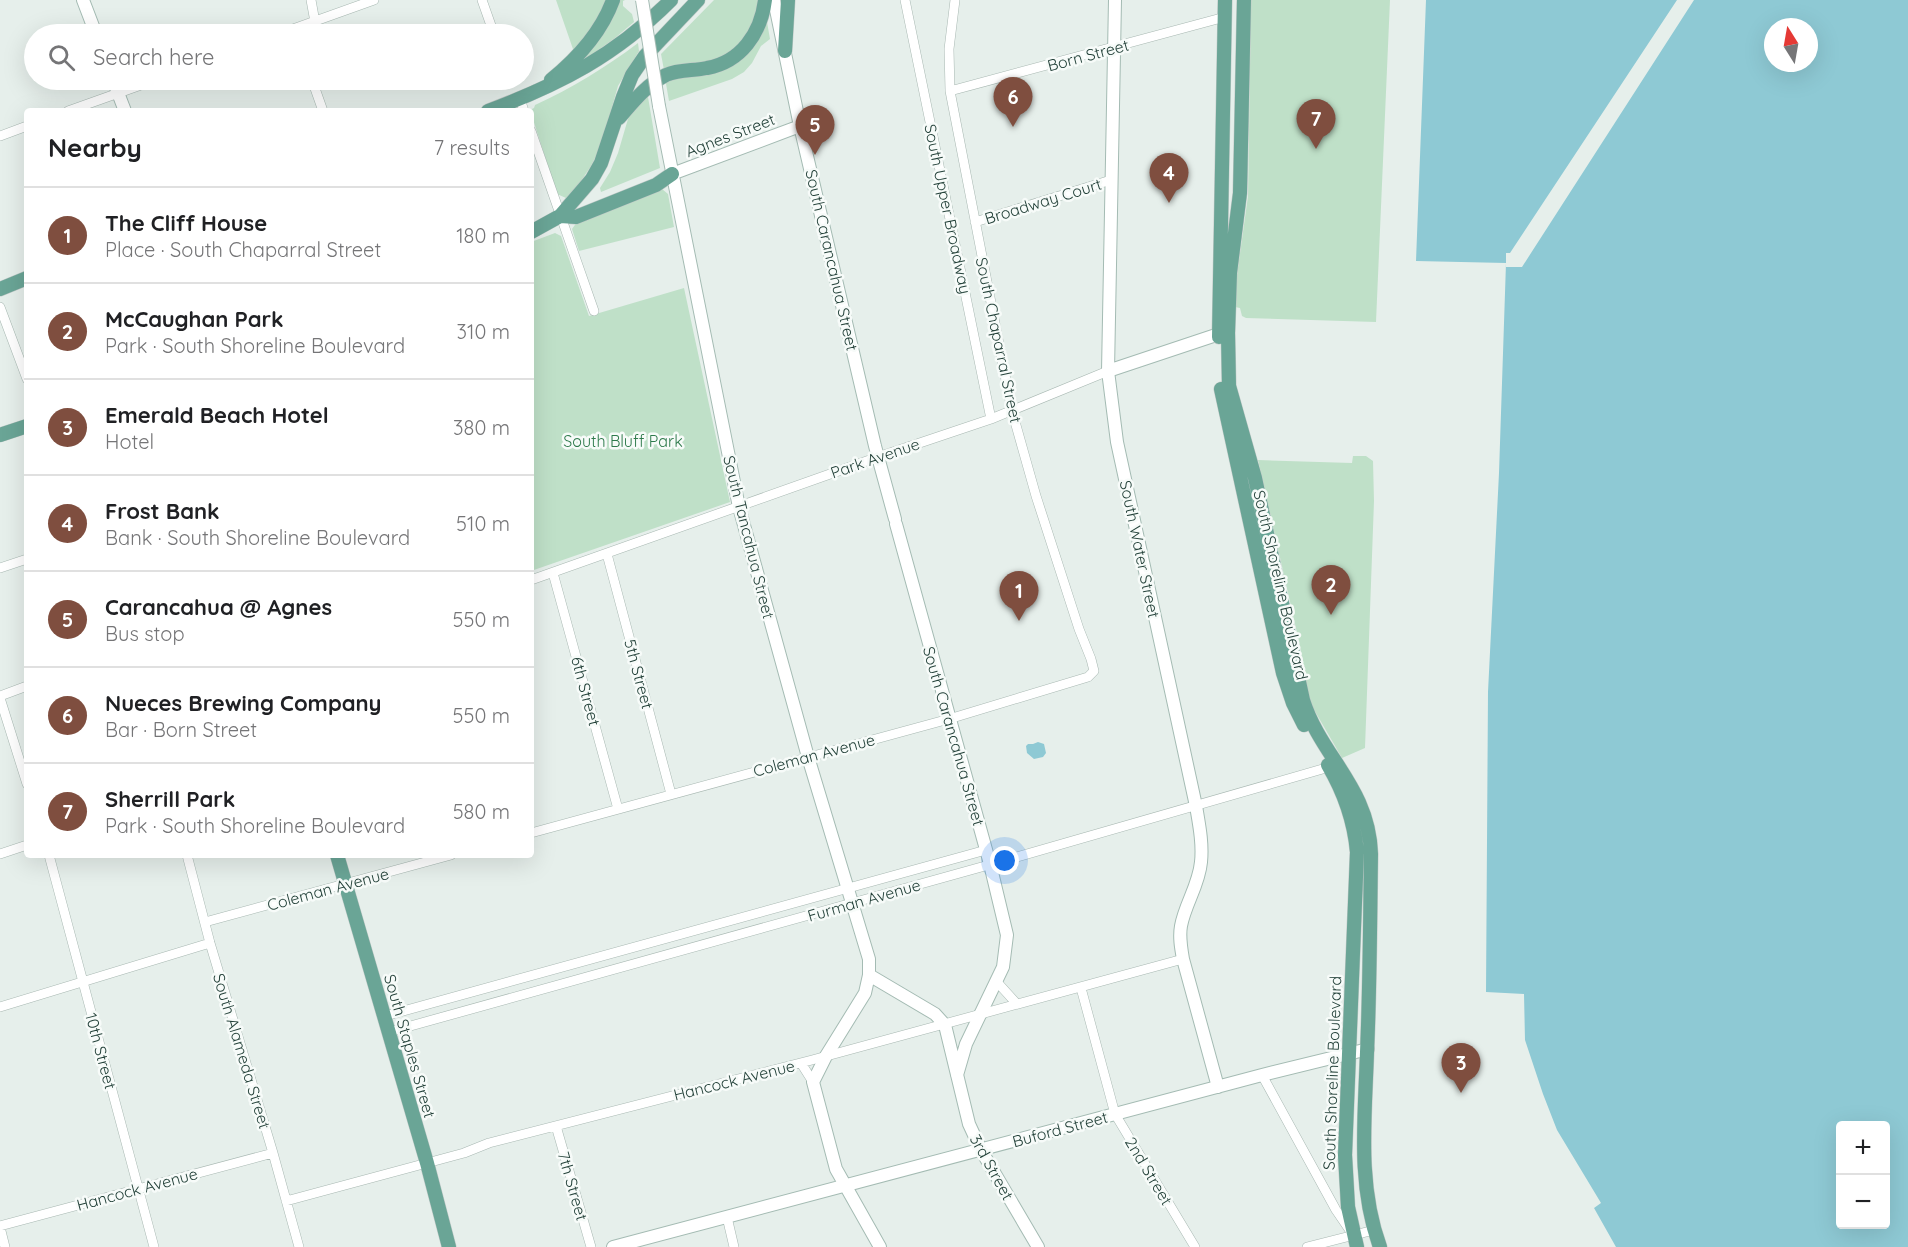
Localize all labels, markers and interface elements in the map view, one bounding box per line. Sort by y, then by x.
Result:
north arrow [1764,18,1818,72]
search box [24,24,534,90]
street label: Born Street [1045,35,1131,75]
icon: search [45,41,78,74]
text: Search here [93,43,214,71]
pin: 6 [994,78,1032,127]
pin: 7 [1296,100,1336,149]
pin: 5 [796,106,834,155]
street label: Agnes Street [682,109,778,161]
street label: South Upper Broadway [920,122,976,296]
text: Nearby [48,131,142,164]
text: 7 results [434,135,510,160]
pin: 4 [1150,154,1188,203]
street label: South Carancahua Street [801,167,863,353]
street label: Broadway Court [982,174,1104,228]
text: The Cliff House [105,209,267,237]
text: 1 [64,223,71,248]
text: 180 m [456,223,510,248]
text: Place · South Chaparral Street [105,237,381,262]
street label: South Chaparral Street [972,255,1026,425]
text: McCaughan Park [105,305,284,333]
text: 2 [62,319,73,344]
text: 310 m [457,319,510,344]
text: Park · South Shoreline Boulevard [105,333,405,358]
text: Emerald Beach Hotel [105,401,329,429]
text: 3 [62,415,73,440]
text: 380 m [453,415,510,440]
text: Hotel [105,429,154,454]
park label: South Bluff Park [563,431,683,451]
street label: Park Avenue [828,433,922,483]
street label: South Tancahua Street [719,453,779,621]
street label: South Water Street [1116,478,1164,620]
street label: South Shoreline Boulevard [1249,488,1313,682]
text: Frost Bank [105,497,220,525]
text: 4 [62,511,73,536]
text: 510 m [456,511,510,536]
text: Bank · South Shoreline Boulevard [105,525,410,550]
pin: 2 [1312,566,1350,615]
pin: 1 [1000,572,1038,621]
text: Carancahua @ Agnes [105,593,332,621]
text: 5 [62,607,73,632]
text: 550 m [453,607,510,632]
text: Bus stop [105,621,185,646]
street label: 5th Street [620,637,658,711]
street label: South Carancahua Street [919,644,989,828]
street label: 6th Street [567,654,605,728]
text: Nueces Brewing Company [105,689,381,717]
text: 6 [62,703,73,728]
text: 550 m [453,703,510,728]
text: Bar · Born Street [105,717,257,742]
street label: Coleman Avenue [751,729,877,781]
text: Sherrill Park [105,785,235,813]
text: 7 [62,799,73,824]
text: 580 m [453,799,510,824]
text: Park · South Shoreline Boulevard [105,813,405,838]
your location [990,846,1019,875]
street label: Coleman Avenue [265,863,391,915]
street label: Furman Avenue [805,874,923,926]
street label: South Alameda Street [209,971,275,1131]
street label: South Staples Street [380,972,440,1120]
street label: South Shoreline Boulevard [1319,976,1345,1170]
street label: 10th Street [81,1011,121,1091]
pin: 3 [1442,1044,1480,1093]
street label: Hancock Avenue [671,1055,797,1105]
street label: Buford Street [1010,1107,1110,1151]
map controls [1836,1121,1890,1229]
button: + [1836,1121,1890,1175]
street label: 3rd Street [966,1131,1018,1203]
street label: 2nd Street [1121,1133,1177,1209]
street label: 7th Street [554,1149,592,1223]
street label: Hancock Avenue [74,1163,200,1215]
button: − [1836,1175,1890,1229]

